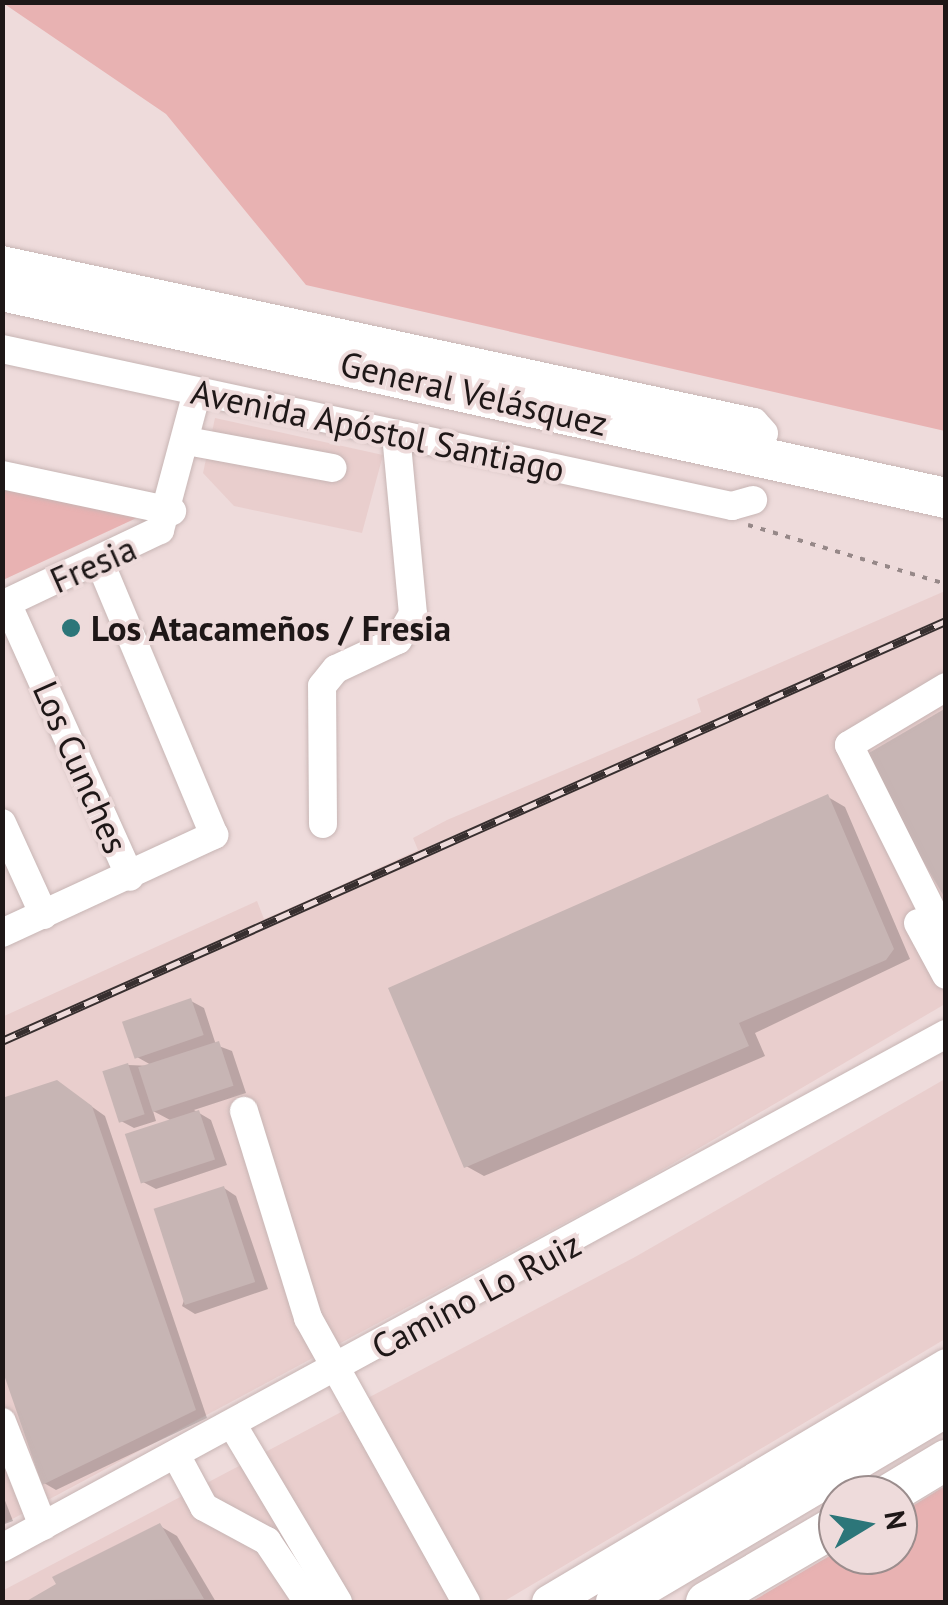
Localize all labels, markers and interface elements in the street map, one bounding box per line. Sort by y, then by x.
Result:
street label: General Velásquez [336,342,612,444]
street label: Avenida Apóstol Santiago [187,370,569,490]
street label: Fresia [44,527,142,601]
place label: Los Atacameños / Fresia [91,607,452,649]
marker: Los Atacameños / Fresia [60,617,82,639]
street label: Los Cunches [24,675,138,859]
street label: Camino Lo Ruiz [364,1222,588,1368]
north arrow [818,1475,918,1575]
text: N [876,1508,916,1532]

